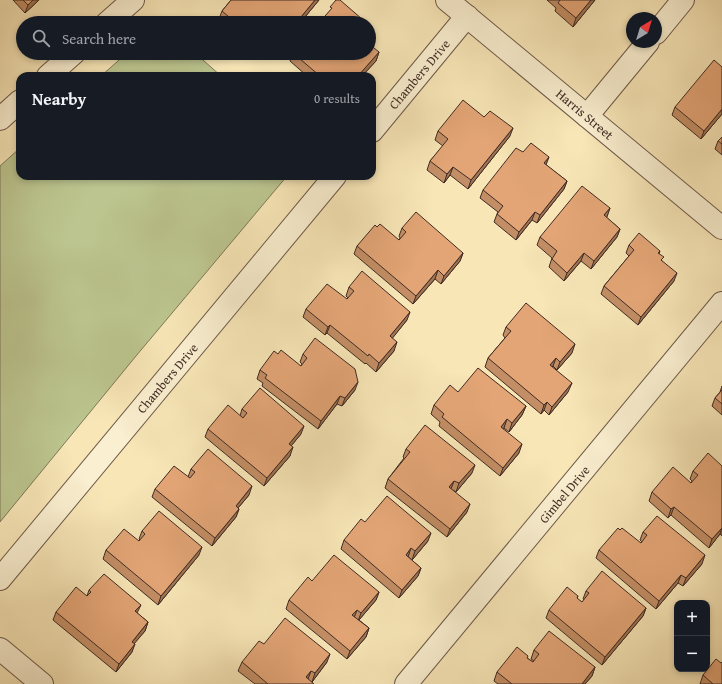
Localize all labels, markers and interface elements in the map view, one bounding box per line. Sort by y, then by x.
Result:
north arrow [626,12,662,48]
search box [16,16,376,60]
icon: search [30,27,52,49]
text: Search here [62,28,136,49]
street label: Chambers Drive [384,35,454,114]
street label: Harris Street [552,85,618,144]
text: Nearby [32,86,86,111]
text: 0 results [314,89,360,108]
street label: Chambers Drive [132,339,202,418]
street label: Gimbel Drive [534,461,594,527]
map controls [674,600,710,672]
button: + [674,600,710,636]
button: − [674,636,710,672]

